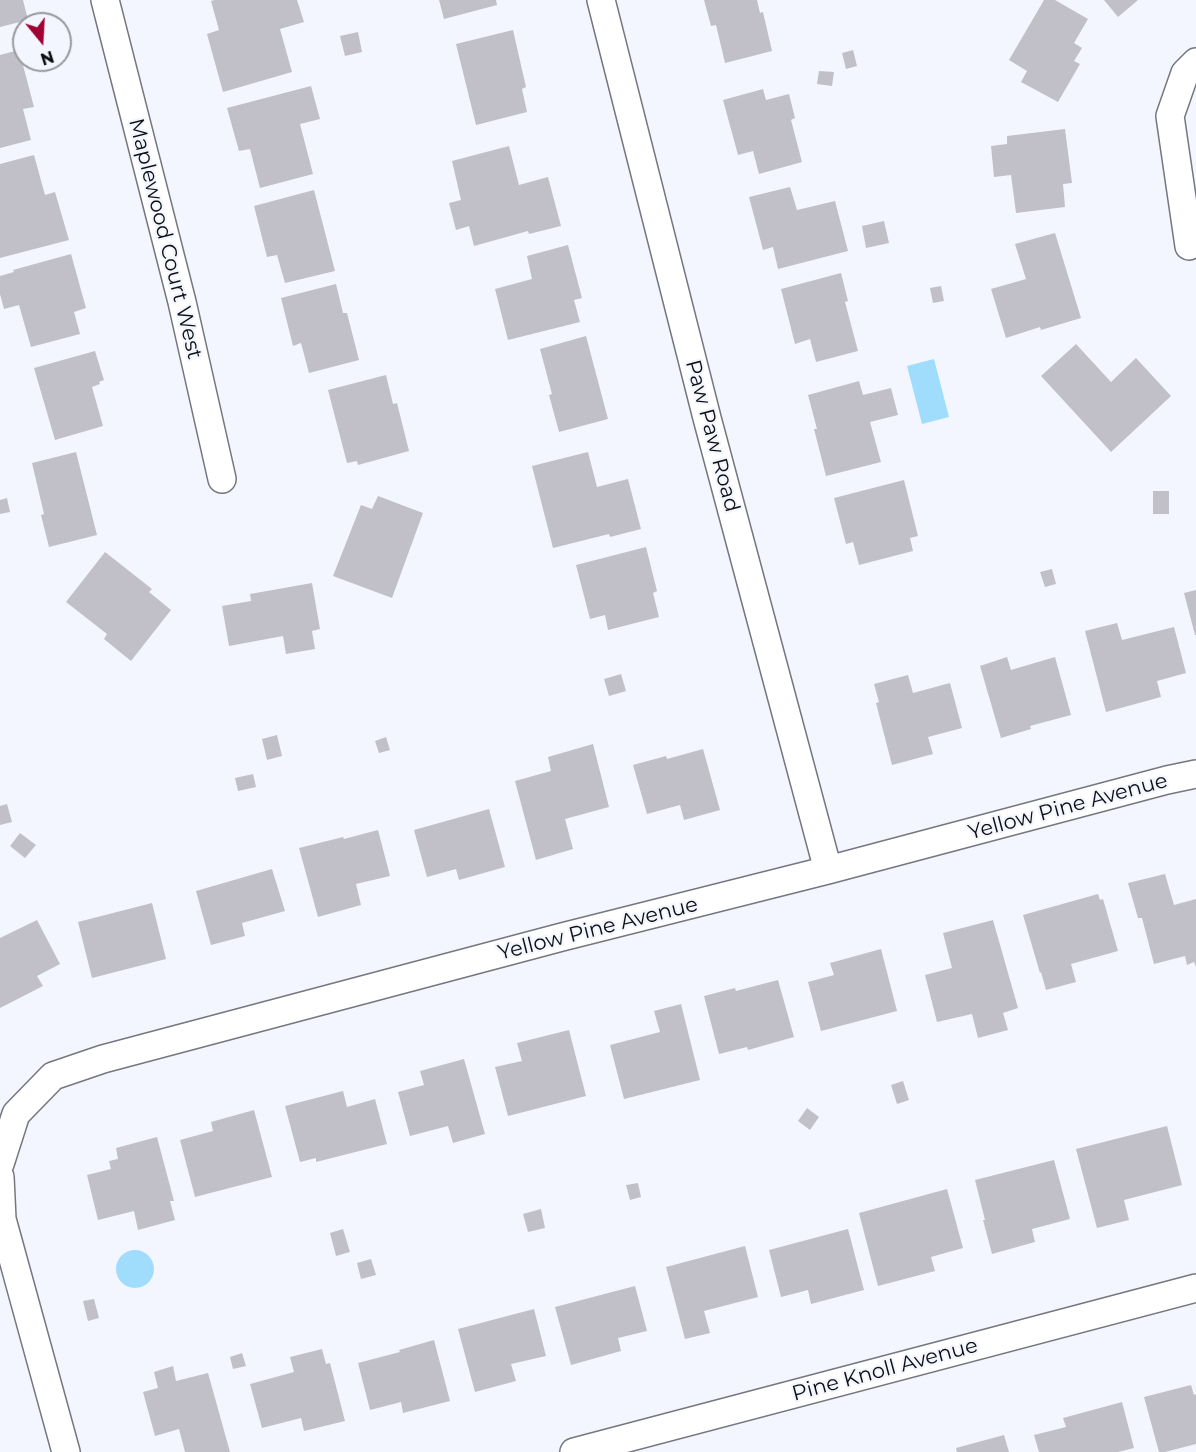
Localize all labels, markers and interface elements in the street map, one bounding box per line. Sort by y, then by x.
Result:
north arrow [12,12,72,72]
text: N [38,47,56,69]
street label: Maplewood Court West [123,116,207,362]
street label: Paw Paw Road [680,357,744,515]
street label: Yellow Pine Avenue [966,768,1170,846]
street label: Yellow Pine Avenue [495,892,701,966]
street label: Pine Knoll Avenue [789,1333,981,1407]

